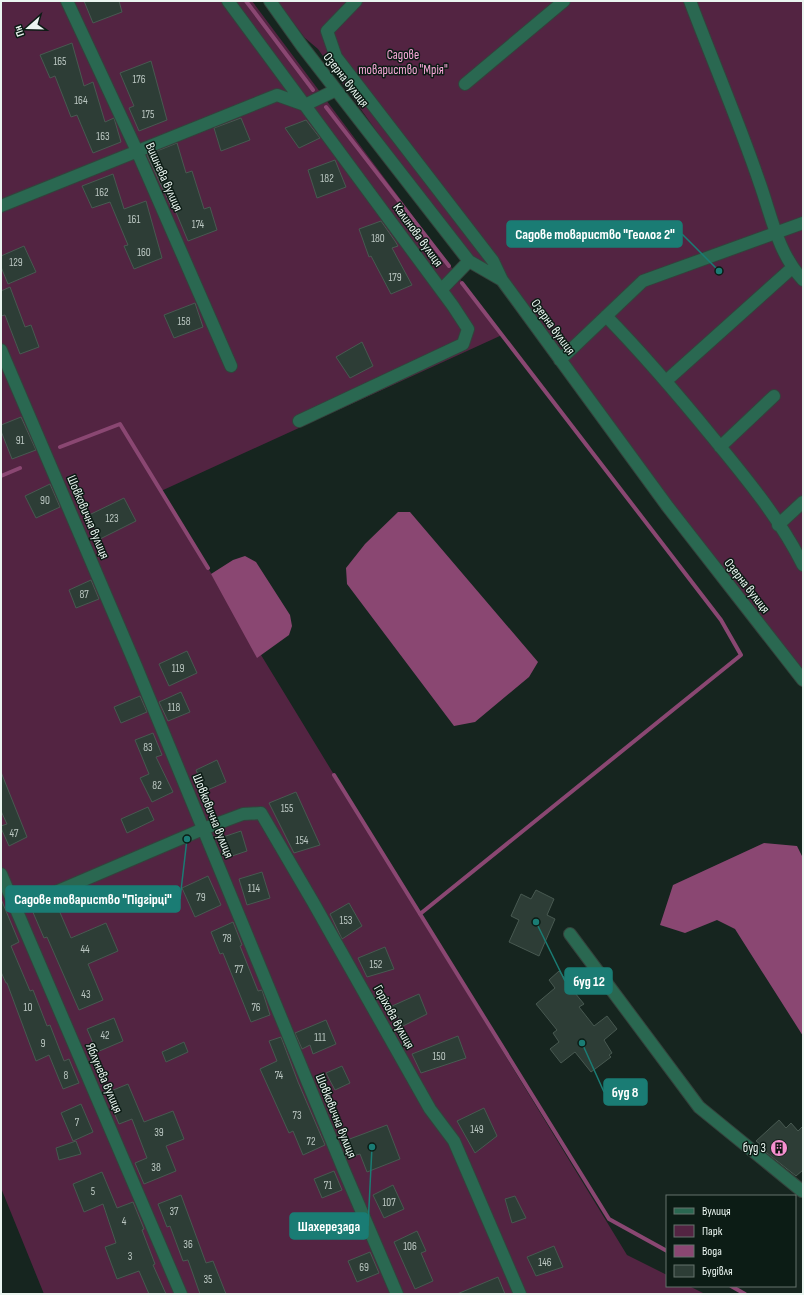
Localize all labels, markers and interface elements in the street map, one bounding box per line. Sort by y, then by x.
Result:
north arrow [8,8,48,48]
text: Пн [11,24,27,38]
park label: Садове товариство "Мрія" [358,47,448,78]
street label: Озерна вулиця [320,49,372,111]
house number: 165 [53,55,67,68]
house number: 176 [132,73,146,86]
house number: 164 [74,94,88,107]
house number: 175 [142,108,154,121]
house number: 163 [96,130,110,143]
street label: Вишнева вулиця [142,140,186,214]
house number: 182 [320,172,334,185]
house number: 162 [95,186,109,199]
street label: Калинова вулиця [389,200,447,270]
house number: 161 [128,213,140,226]
house number: 174 [192,218,205,231]
callout: Садове товариство "Геолог 2" [507,221,682,247]
text: Садове товариство "Геолог 2" [515,226,675,243]
house number: 180 [371,232,385,245]
house number: 160 [137,246,151,259]
house number: 129 [9,256,23,269]
house number: 179 [388,271,402,284]
street label: Озерна вулиця [527,296,579,358]
house number: 158 [177,315,191,328]
house number: 91 [16,434,25,447]
street label: Шовковична вулиця [63,473,113,561]
house number: 90 [40,494,50,507]
house number: 123 [105,512,119,525]
street label: Озерна вулиця [721,555,773,617]
house number: 87 [79,588,89,601]
house number: 119 [172,662,184,675]
house number: 118 [168,701,180,714]
house number: 83 [143,741,153,754]
street label: Шовковична вулиця [189,772,237,860]
house number: 82 [152,779,162,792]
house number: 155 [281,802,293,815]
house number: 47 [10,827,19,840]
house number: 154 [296,834,309,847]
house number: 114 [248,882,261,895]
callout: Садове товариство "Підгірці" [6,886,180,912]
text: Садове товариство "Підгірці" [14,891,172,908]
house number: 79 [196,891,206,904]
house number: 153 [340,914,353,927]
house number: 78 [222,932,232,945]
house number: 44 [80,943,90,956]
house number: 152 [370,958,383,971]
house number: 77 [235,963,244,976]
callout: буд 12 [565,968,612,994]
text: буд 12 [573,973,605,990]
street label: Горіхова вулиця [370,982,418,1052]
house number: 43 [81,988,91,1001]
house number: 10 [24,1001,32,1014]
house number: 76 [251,1001,261,1014]
house number: 42 [100,1029,110,1042]
house number: 111 [314,1031,326,1044]
house number: 9 [41,1037,46,1050]
street label: Яблунева вулиця [82,1040,126,1116]
house number: 150 [432,1050,446,1063]
house number: 8 [64,1069,69,1082]
house number: 74 [275,1069,284,1082]
street label: Шовковична вулиця [312,1072,360,1160]
callout: буд 8 [604,1079,647,1105]
text: буд 8 [612,1084,639,1101]
house number: 73 [292,1109,302,1122]
house number: 7 [75,1116,80,1129]
house number: 149 [470,1123,484,1136]
house number: 39 [154,1126,164,1139]
house number: 72 [307,1135,316,1148]
building icon: буд 3 [769,1138,789,1158]
place label: буд 3 [743,1140,766,1156]
house number: 38 [151,1161,161,1174]
house number: 71 [324,1179,332,1192]
house number: 5 [91,1185,95,1198]
legend [666,1195,796,1287]
house number: 107 [382,1196,396,1209]
text: Вулиця [702,1204,731,1219]
house number: 37 [169,1205,179,1218]
callout: Шахерезада [290,1213,368,1239]
house number: 4 [122,1215,127,1228]
text: Шахерезада [298,1218,360,1235]
text: Парк [702,1224,723,1239]
house number: 36 [183,1238,193,1251]
house number: 106 [403,1240,417,1253]
text: Вода [702,1244,722,1259]
house number: 3 [128,1250,133,1263]
house number: 146 [538,1256,552,1269]
house number: 69 [359,1261,369,1274]
text: Будівля [702,1264,733,1279]
house number: 35 [203,1273,213,1286]

